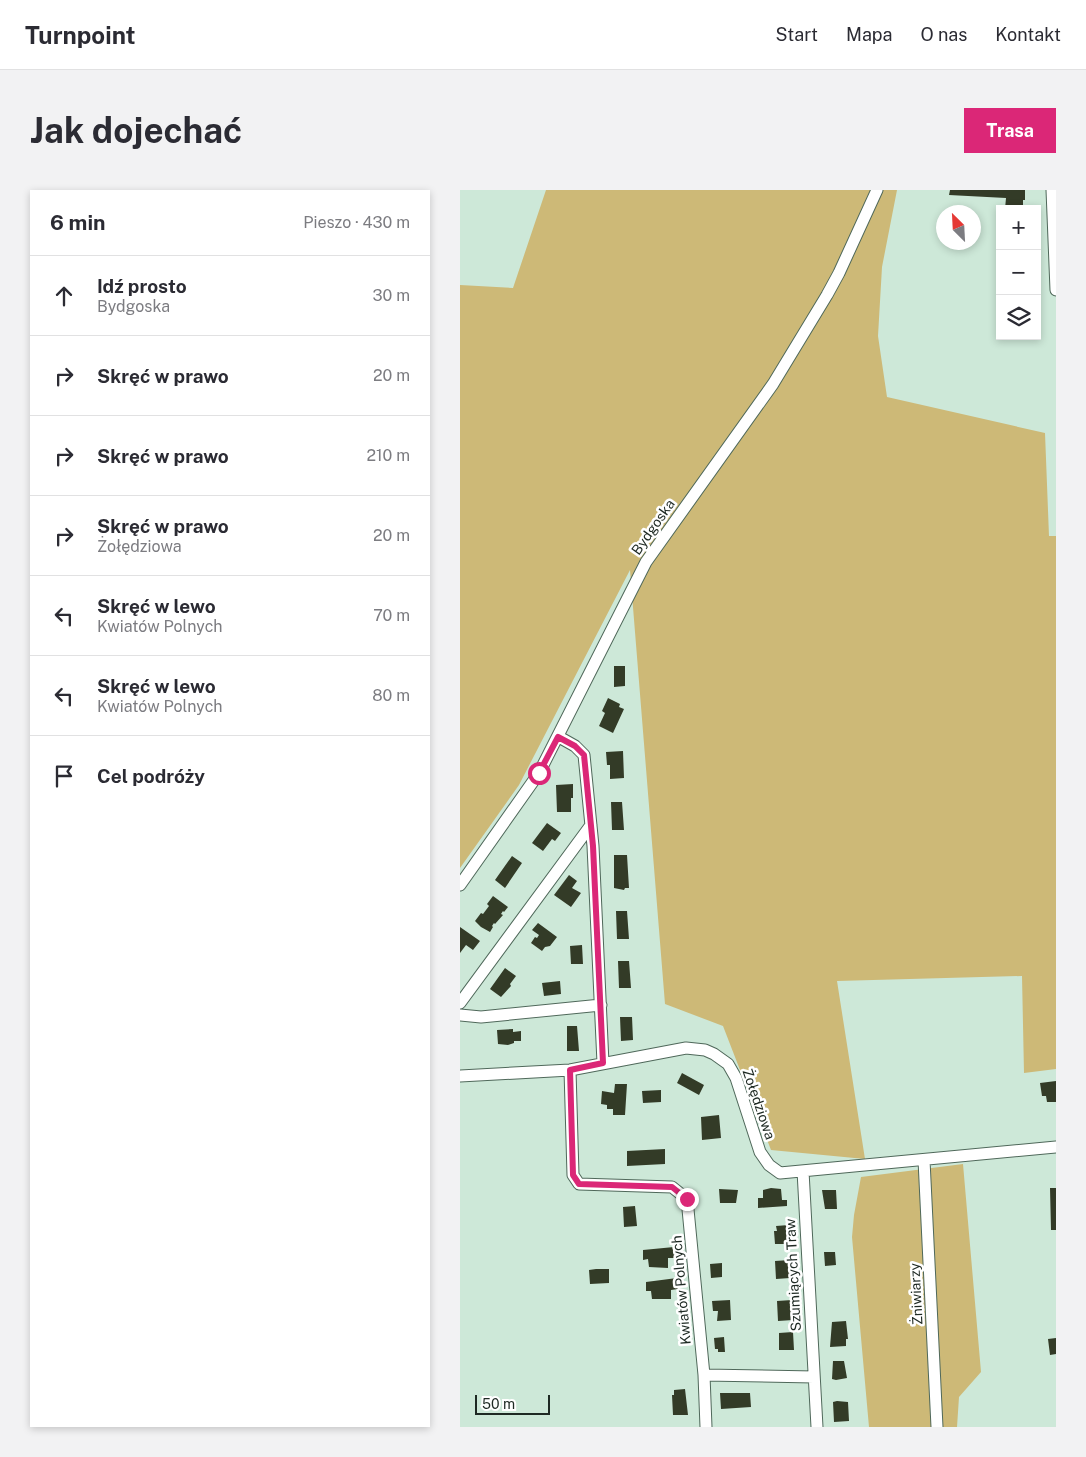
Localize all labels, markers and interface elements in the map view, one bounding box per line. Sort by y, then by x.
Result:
text: Turnpoint [25,21,135,49]
text: Start [776,24,818,45]
text: Mapa [846,24,892,45]
text: O nas [920,24,967,45]
text: Kontakt [995,24,1061,45]
button: Trasa [964,108,1056,153]
text: Jak dojechać [30,110,242,151]
north arrow [936,205,981,250]
map controls [996,205,1041,340]
button: + [996,205,1041,250]
text: 6 min [50,210,106,235]
text: Pieszo · 430 m [303,213,410,232]
button: − [996,250,1041,295]
text: Idź prosto [97,275,187,297]
icon: ahead [50,282,78,310]
text: 30 m [373,286,410,305]
button: layers [996,295,1041,340]
text: Bydgoska [97,297,170,316]
icon: right [50,362,78,390]
text: Skręć w prawo [97,365,229,387]
text: 20 m [373,366,410,385]
icon: right [50,442,78,470]
text: Skręć w prawo [97,445,229,467]
text: 210 m [366,446,410,465]
street label: Bydgoska [628,496,678,558]
text: Skręć w prawo [97,515,229,537]
icon: right [50,522,78,550]
text: 20 m [373,526,410,545]
text: Żołędziowa [97,537,182,556]
text: Skręć w lewo [97,595,216,617]
icon: left [50,602,78,630]
text: 70 m [373,606,410,625]
text: Kwiatów Polnych [97,617,223,636]
text: Skręć w lewo [97,675,216,697]
icon: left [50,682,78,710]
text: 80 m [372,686,410,705]
text: Kwiatów Polnych [97,697,223,716]
icon: arrive [50,762,78,790]
route start [528,762,551,785]
text: Cel podróży [97,765,205,787]
street label: Żołędziowa [739,1066,781,1142]
route end [676,1188,699,1211]
street label: Szumiących Traw [782,1218,804,1332]
street label: Kwiatów Polnych [668,1235,694,1345]
street label: Żniwiarzy [904,1262,926,1325]
scale bar [475,1392,550,1415]
text: 50 m [482,1396,515,1412]

